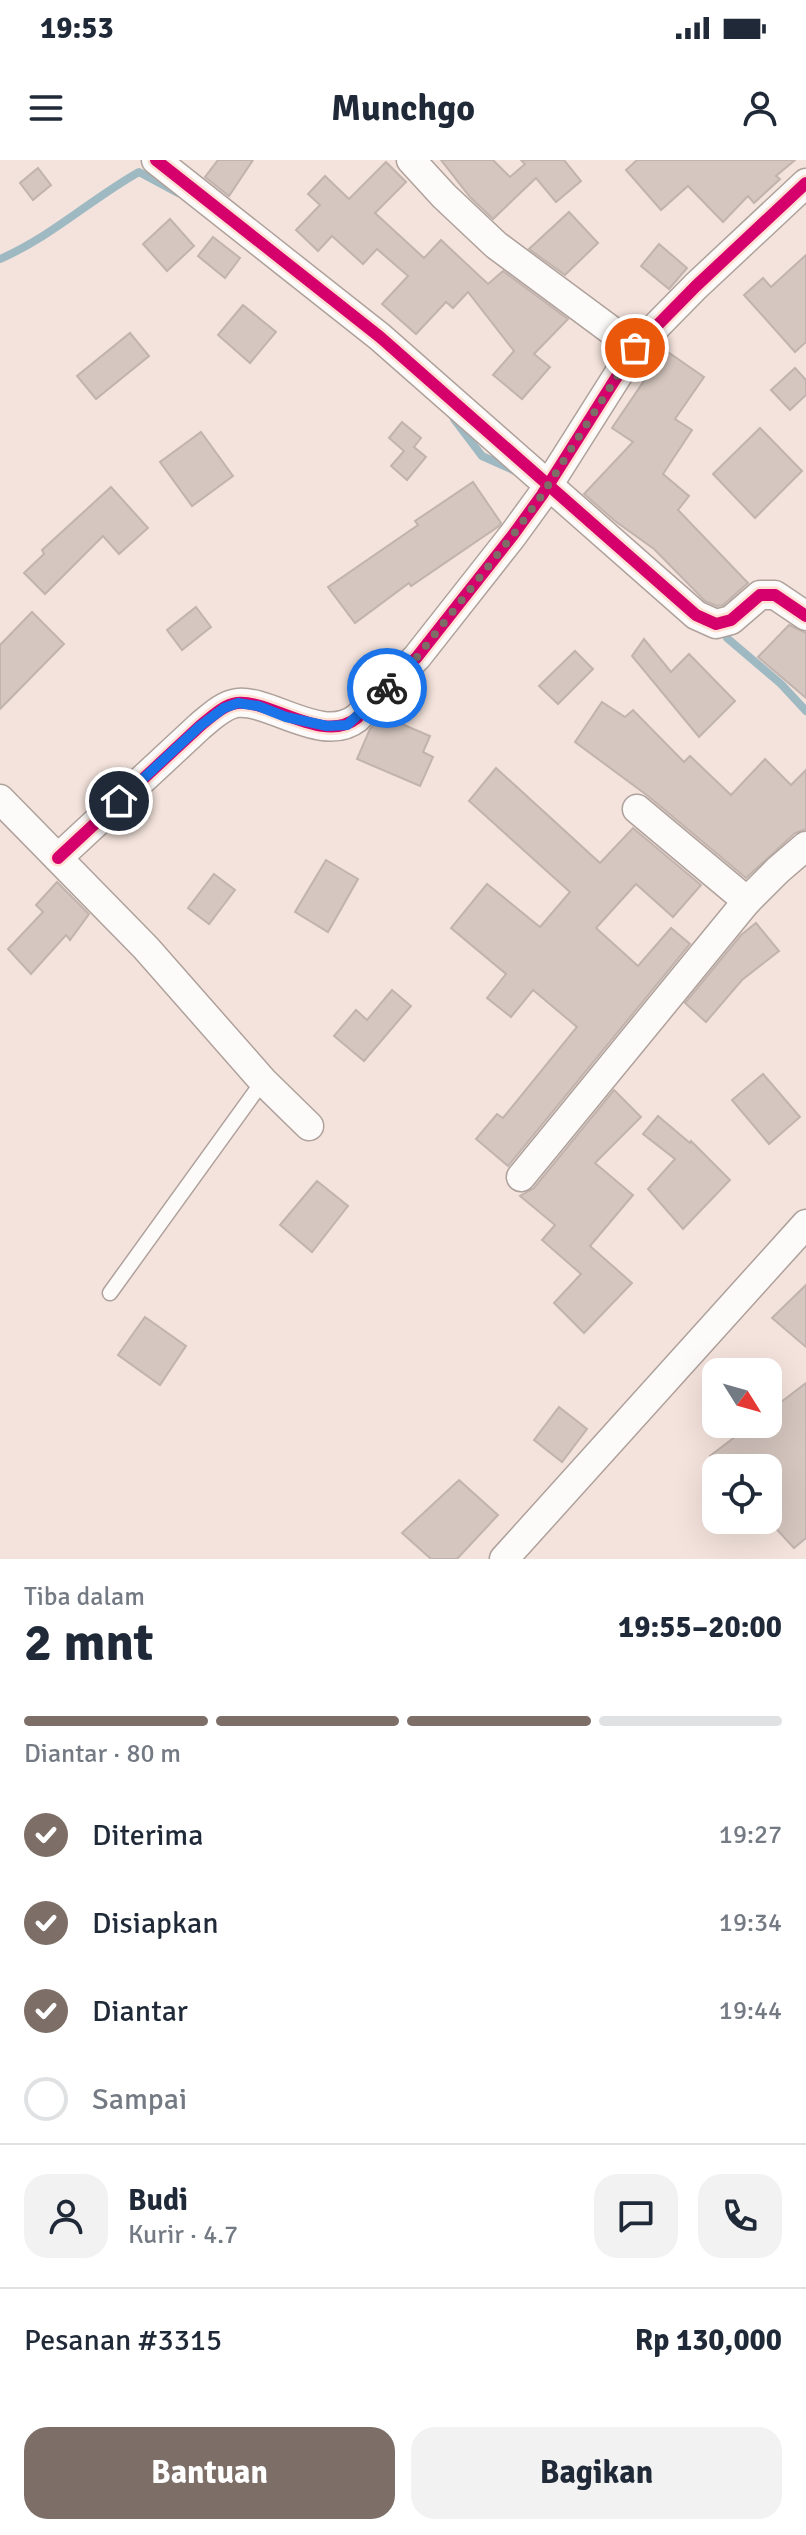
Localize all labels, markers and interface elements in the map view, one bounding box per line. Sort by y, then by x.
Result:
text: 19:53 [40,10,114,47]
icon: menu [24,86,68,130]
text: Munchgo [331,86,475,131]
icon: person [738,86,782,130]
pin [601,314,669,382]
icon: bag [613,326,657,370]
courier [347,648,427,728]
icon: bike [365,666,409,710]
pin [85,767,153,835]
icon: home [97,779,141,823]
north arrow [702,1358,782,1438]
map controls [702,1358,782,1534]
button: locate [702,1454,782,1534]
text: Tiba dalam [24,1581,145,1613]
text: 19:55–20:00 [618,1609,782,1646]
text: 2 mnt [24,1611,153,1675]
text: Diantar · 80 m [24,1738,181,1770]
icon: check [24,1813,68,1857]
text: Diterima [92,1817,203,1854]
text: 19:27 [719,1819,782,1851]
icon: check [24,1901,68,1945]
text: Disiapkan [92,1905,219,1942]
text: 19:34 [719,1907,782,1939]
icon: check [24,1989,68,2033]
text: Diantar [92,1993,188,2030]
text: 19:44 [719,1995,782,2027]
text: Sampai [92,2081,187,2118]
button: person [24,2174,108,2258]
button: chat [594,2174,678,2258]
button: phone [698,2174,782,2258]
text: Budi [128,2182,188,2219]
text: Kurir · 4.7 [128,2219,238,2251]
text: Pesanan #3315 [24,2322,222,2359]
text: Rp 130,000 [635,2322,782,2359]
button: Bantuan [24,2427,395,2519]
button: Bagikan [411,2427,782,2519]

